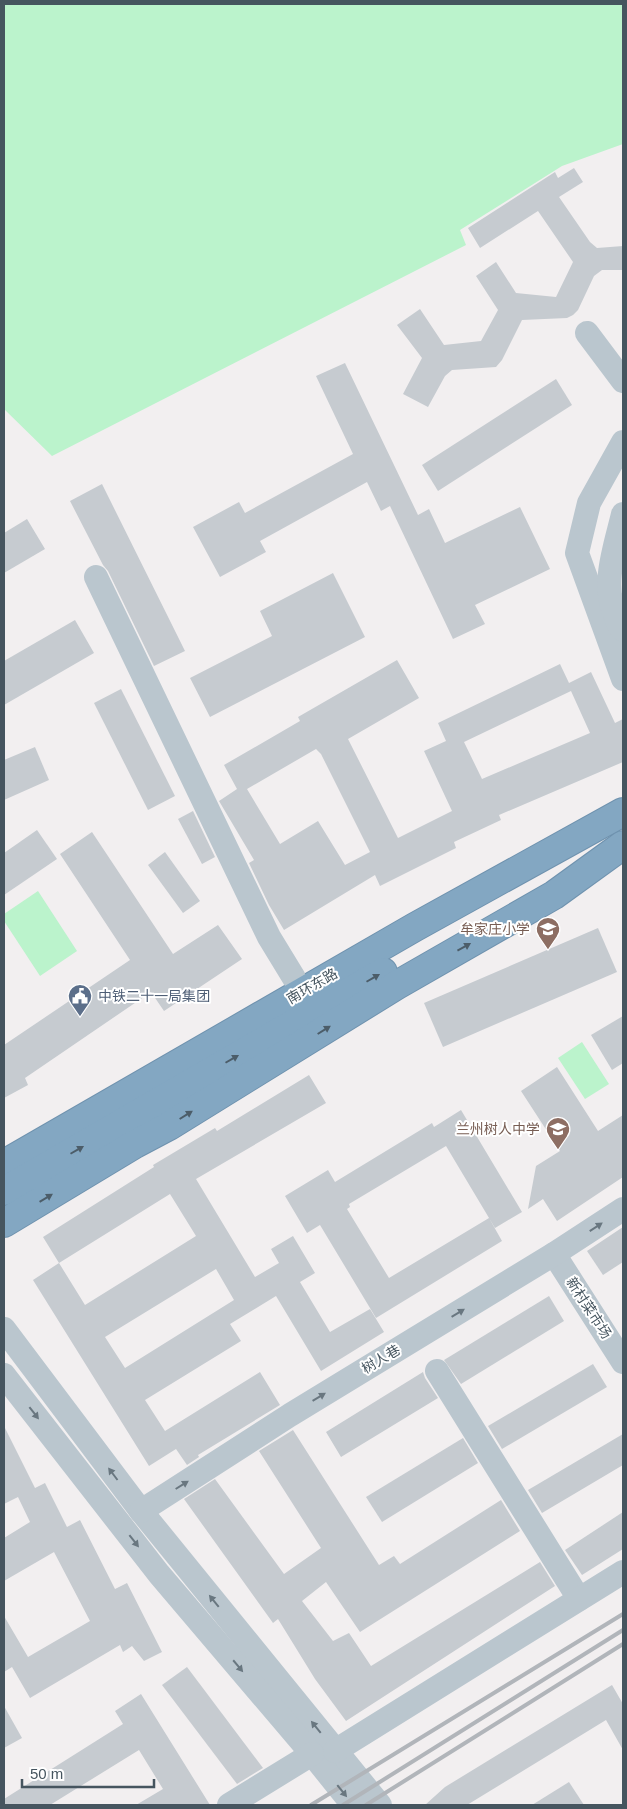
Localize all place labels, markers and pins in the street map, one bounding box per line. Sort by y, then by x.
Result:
school or university icon: 牟家庄小学 [535,916,561,950]
place label: 牟家庄小学 [460,921,530,937]
public building icon: 中铁二十一局集团 [67,983,93,1017]
place label: 中铁二十一局集团 [98,988,210,1004]
school or university icon: 兰州树人中学 [545,1116,571,1150]
place label: 兰州树人中学 [456,1121,540,1137]

